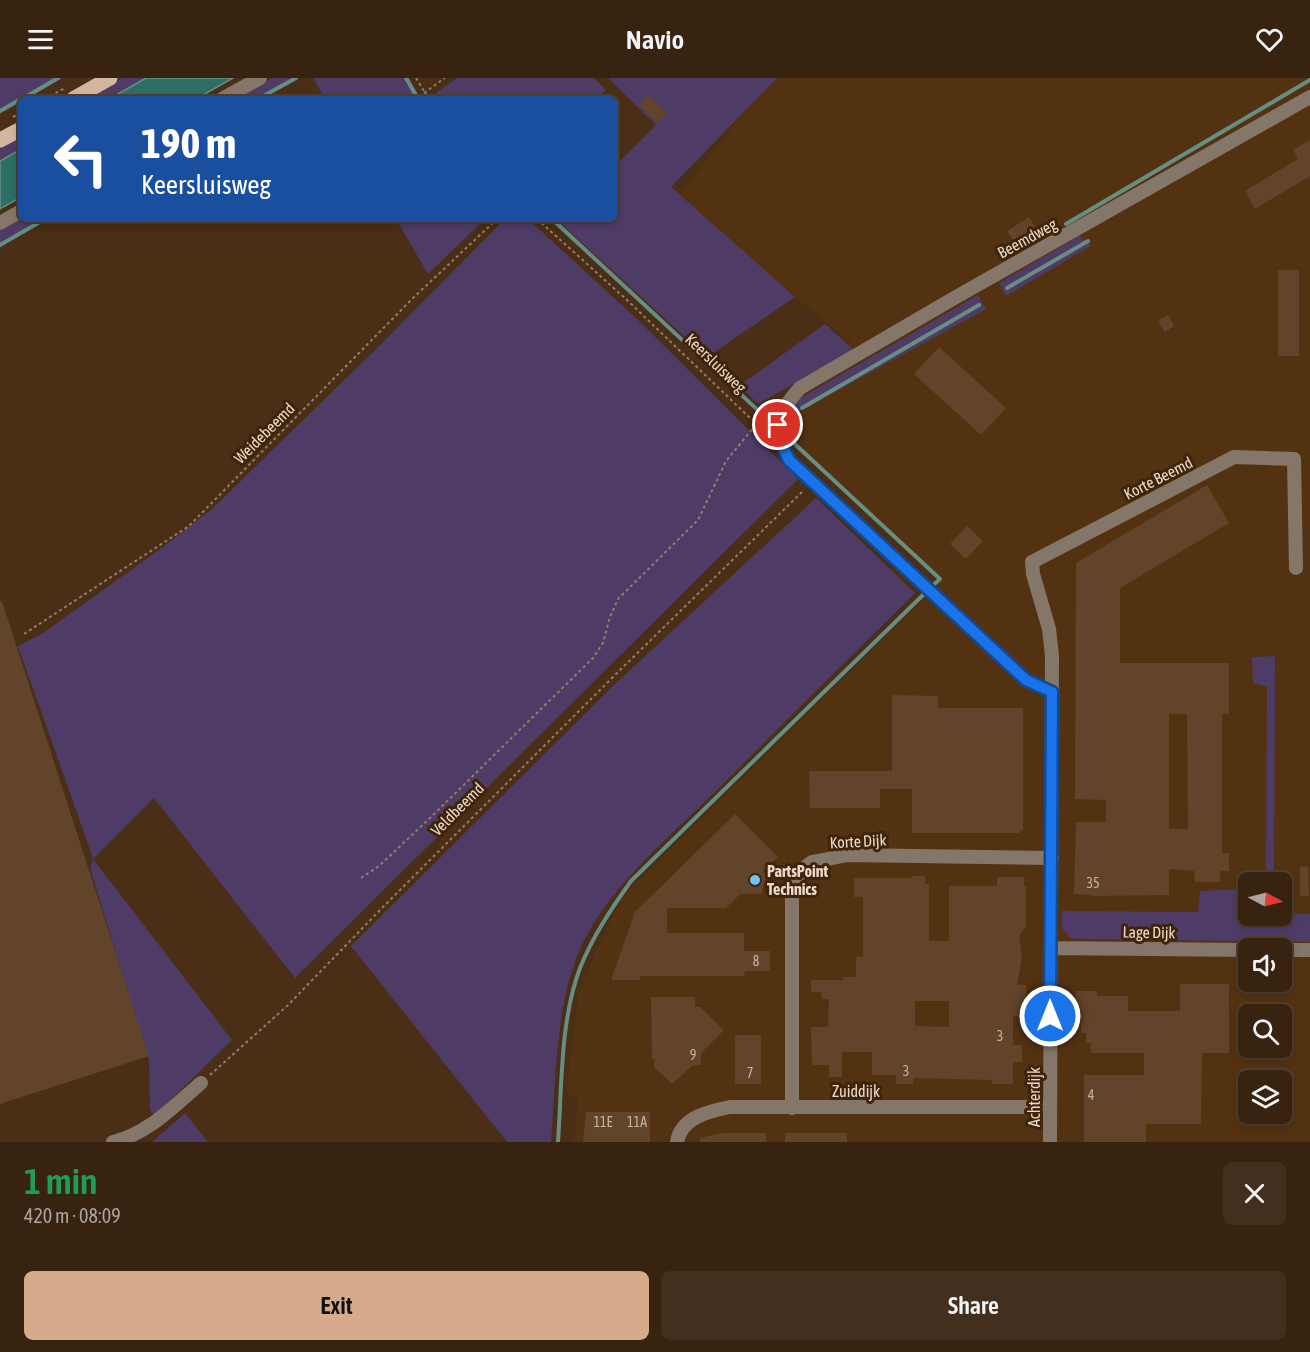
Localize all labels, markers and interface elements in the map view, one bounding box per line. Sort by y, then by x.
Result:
icon: menu [24,23,57,56]
icon: heart [1253,23,1286,56]
text: Navio [626,24,684,55]
text: 190 m [141,119,236,167]
icon: left [42,120,120,198]
text: Keersluisweg [141,169,271,200]
street label: Beemdweg [994,214,1060,262]
street label: Keersluisweg [681,330,750,397]
street label: Weidebeemd [230,399,298,467]
pin [752,399,803,450]
icon: arrive [761,408,794,441]
street label: Korte Beemd [1121,453,1195,503]
street label: Veldbeemd [427,779,487,839]
street label: Korte Dijk [829,831,887,852]
place label: PartsPoint Technics [767,862,828,898]
north arrow [1238,872,1292,926]
map controls [1238,872,1292,1124]
marker: PartsPoint Technics [748,873,762,887]
house number: 35 [1086,875,1100,891]
street label: Lage Dijk [1122,923,1176,942]
button: sound [1238,938,1292,992]
house number: 8 [753,953,760,969]
position arrow [1018,984,1082,1048]
button: search [1238,1004,1292,1058]
house number: 3 [997,1028,1003,1044]
house number: 9 [690,1047,696,1063]
house number: 3 [903,1063,909,1079]
house number: 7 [747,1065,753,1081]
street label: Achterdijk [1025,1067,1044,1127]
button: layers [1238,1070,1292,1124]
street label: Zuiddijk [832,1082,880,1101]
house number: 4 [1088,1087,1095,1103]
house number: 11E [593,1114,613,1130]
house number: 11A [627,1114,647,1130]
text: 1 min [24,1160,98,1202]
button: close [1223,1162,1286,1225]
text: 420 m · 08:09 [24,1204,121,1227]
button: Exit [24,1271,649,1340]
button: Share [661,1271,1286,1340]

